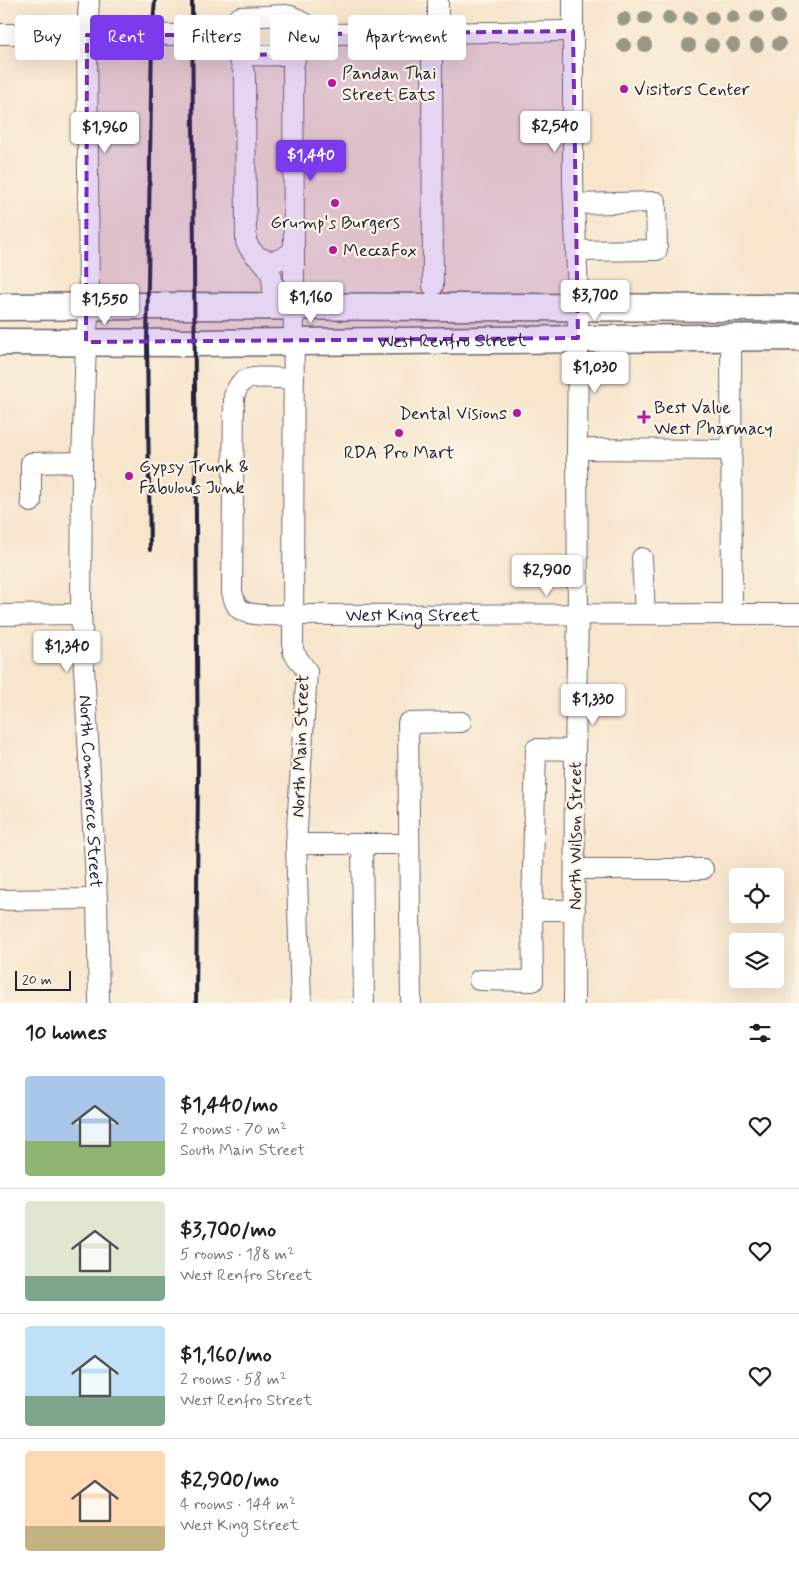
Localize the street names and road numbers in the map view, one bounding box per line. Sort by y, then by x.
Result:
street label: West Renfro Street [377,329,527,354]
street label: West King Street [346,604,480,629]
street label: North Main Street [287,674,315,818]
street label: North Commerce Street [73,694,107,889]
street label: North Wilson Street [564,761,588,910]

